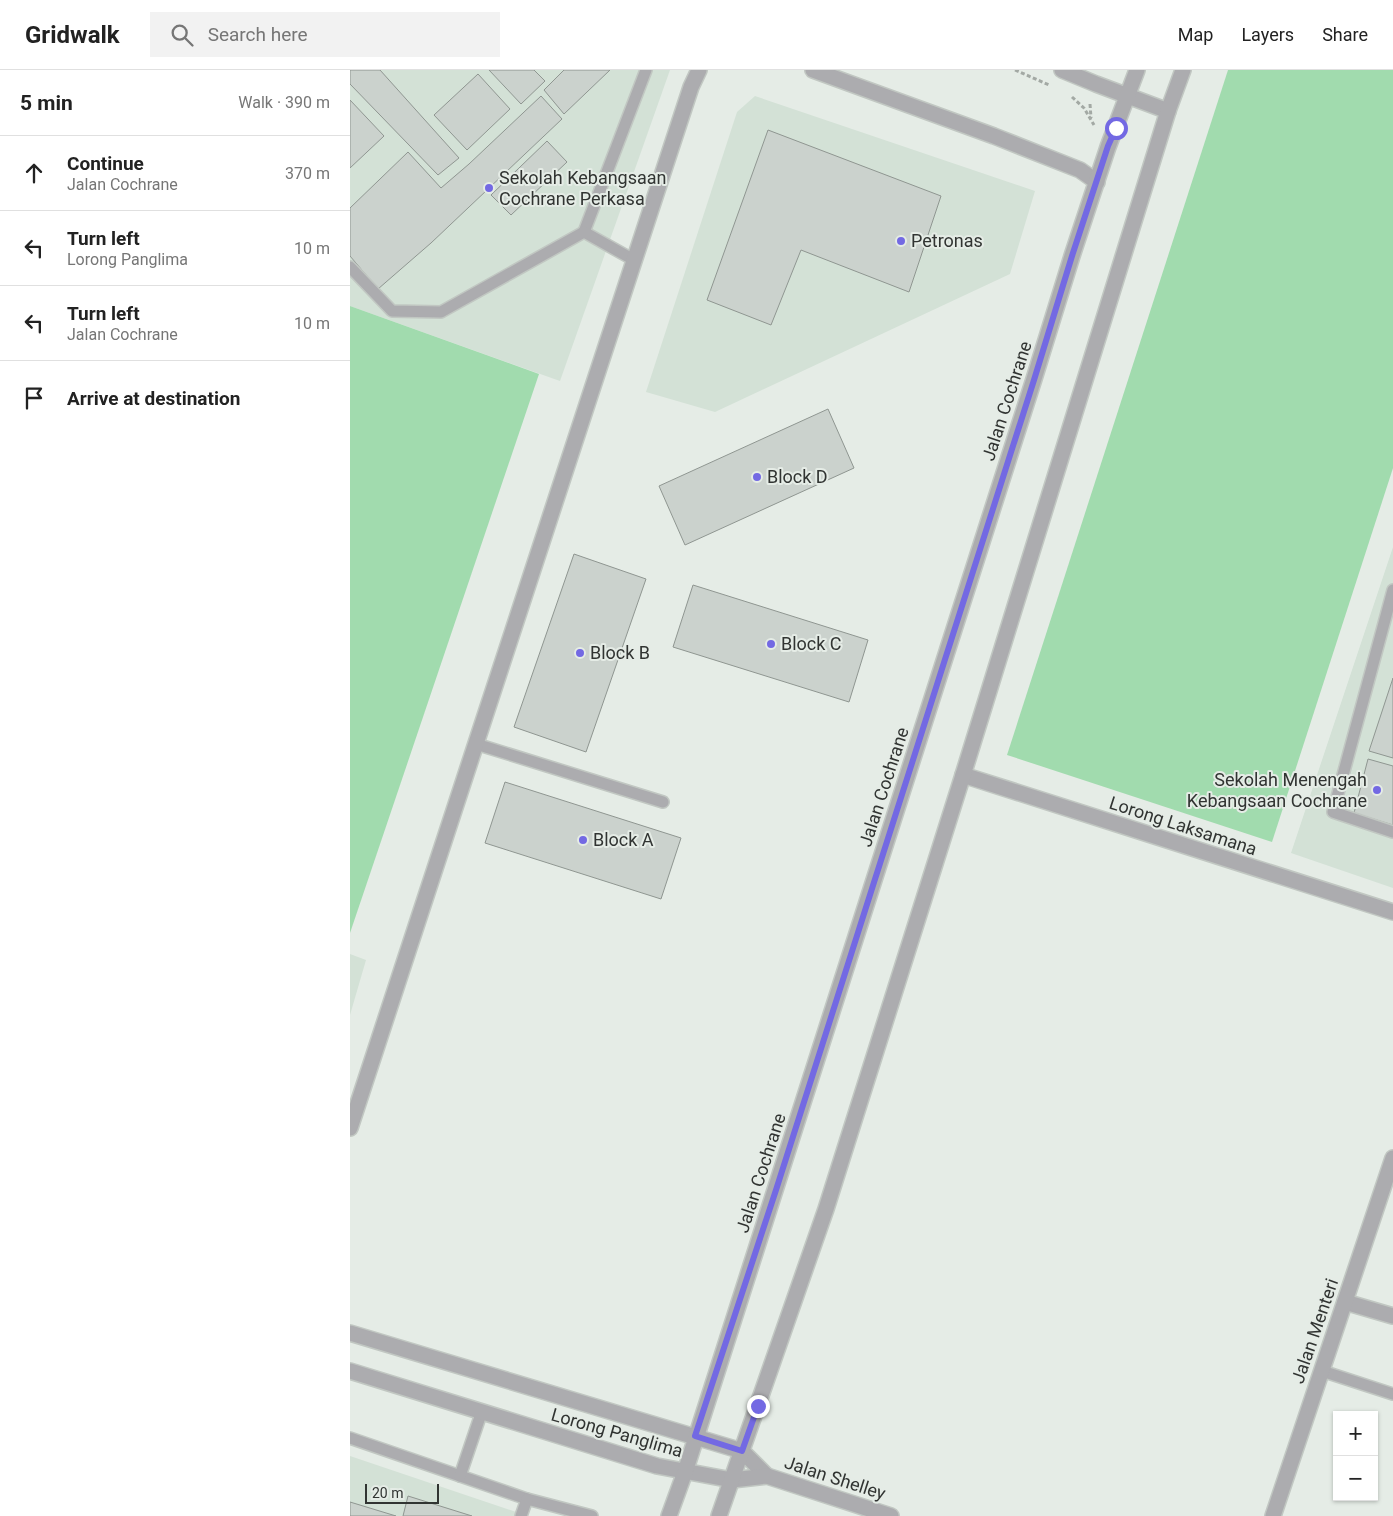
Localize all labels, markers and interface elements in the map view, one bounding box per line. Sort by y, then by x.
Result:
search box [150,12,500,57]
text: Gridwalk [25,21,120,49]
icon: search [168,21,196,49]
text: Search here [208,23,308,46]
text: Map [1178,24,1213,45]
text: Layers [1241,24,1294,45]
text: Share [1322,24,1368,45]
text: 5 min [20,91,73,115]
text: Walk · 390 m [238,93,330,112]
route start [1105,117,1128,140]
text: Continue [67,152,144,175]
icon: ahead [20,159,48,187]
text: 370 m [285,164,330,183]
place label: Sekolah Kebangsaan Cochrane Perkasa [499,167,667,209]
text: Jalan Cochrane [67,175,178,194]
marker: Sekolah Kebangsaan Cochrane Perkasa [483,182,495,194]
text: Turn left [67,227,140,250]
place label: Petronas [911,230,983,251]
icon: left [20,234,48,262]
marker: Petronas [895,235,907,247]
text: 10 m [294,239,330,258]
text: Lorong Panglima [67,250,188,269]
text: Turn left [67,302,140,325]
icon: left [20,309,48,337]
text: 10 m [294,314,330,333]
text: Jalan Cochrane [67,325,178,344]
street label: Jalan Cochrane [977,338,1036,463]
icon: arrive [20,384,48,412]
text: Arrive at destination [67,387,240,410]
place label: Block D [767,466,828,487]
marker: Block D [751,471,763,483]
place label: Block C [781,633,842,654]
marker: Block C [765,638,777,650]
place label: Block B [590,642,650,663]
marker: Block B [574,647,586,659]
street label: Jalan Cochrane [854,724,913,849]
place label: Sekolah Menengah Kebangsaan Cochrane [1187,769,1367,811]
marker: Sekolah Menengah Kebangsaan Cochrane [1371,784,1383,796]
street label: Lorong Laksamana [1107,792,1259,859]
place label: Block A [593,829,654,850]
marker: Block A [577,834,589,846]
street label: Jalan Cochrane [731,1110,790,1235]
street label: Jalan Menteri [1287,1276,1342,1386]
route end [747,1395,770,1418]
street label: Lorong Panglima [549,1404,685,1461]
map controls [1333,1411,1378,1501]
button: + [1333,1411,1378,1456]
street label: Jalan Shelley [782,1451,889,1504]
button: − [1333,1456,1378,1501]
scale bar [365,1481,439,1504]
text: 20 m [372,1485,404,1501]

